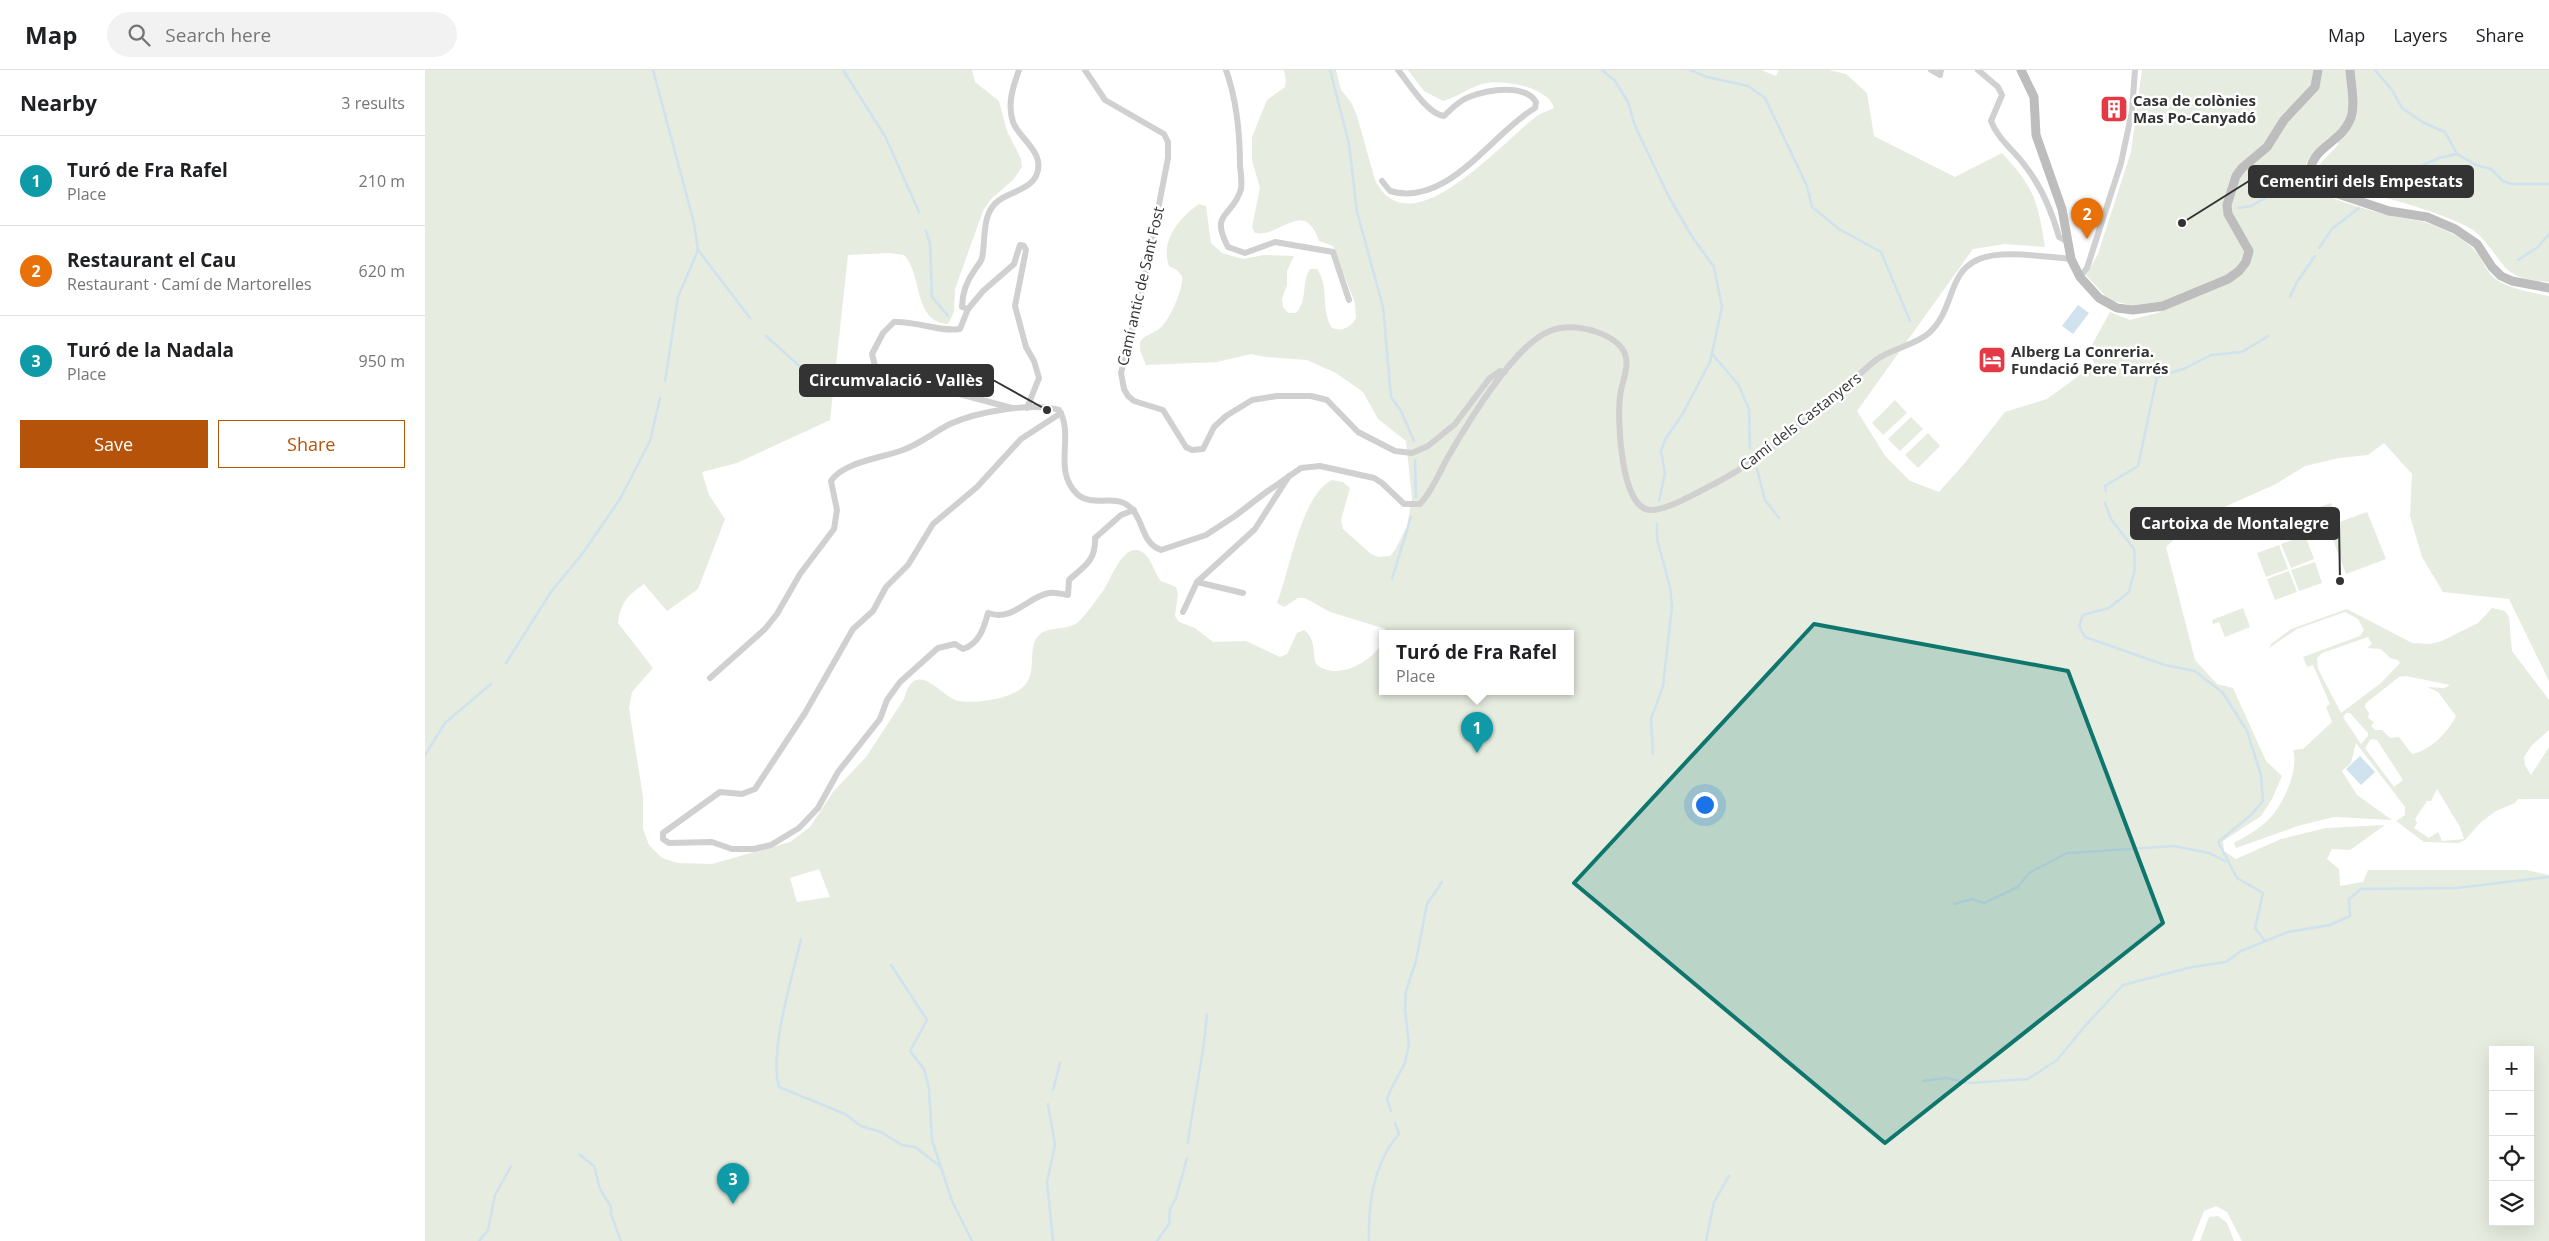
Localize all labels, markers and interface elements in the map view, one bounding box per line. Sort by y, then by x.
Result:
search box [107,12,457,57]
text: Map [25,18,77,51]
icon: search [125,21,153,49]
text: Search here [165,22,271,48]
text: Map [2328,23,2365,47]
text: Layers [2393,23,2448,47]
text: Share [2476,23,2524,47]
text: Nearby [20,89,97,117]
place label: Casa de colònies Mas Po-Canyadó [2133,90,2256,127]
text: 3 results [341,92,405,114]
building icon: Casa de colònies Mas Po-Canyadó [2099,94,2129,124]
text: Turó de Fra Rafel [67,157,228,183]
callout: Cementiri dels Empestats [2249,166,2473,197]
text: 1 [31,170,41,192]
text: 210 m [359,170,405,192]
text: Cementiri dels Empestats [2259,170,2463,192]
text: Place [67,183,106,205]
pin: 2 [2071,198,2103,239]
street label: Camí antic de Sant Fost [1112,204,1168,368]
text: Restaurant el Cau [67,247,236,273]
text: 2 [31,260,41,282]
text: 620 m [359,260,405,282]
text: Restaurant · Camí de Martorelles [67,273,312,295]
text: Turó de la Nadala [67,337,234,363]
place label: Alberg La Conreria. Fundació Pere Tarrés [2011,341,2169,378]
hotel icon: Alberg La Conreria. Fundació Pere Tarrés [1977,345,2007,375]
text: 3 [31,350,41,372]
text: 950 m [359,350,405,372]
text: Place [67,363,106,385]
callout: Circumvalació - Vallès [800,365,993,396]
street label: Camí dels Castanyers [1735,367,1865,475]
text: Circumvalació - Vallès [809,369,983,391]
button: Save [20,420,208,468]
button: Share [218,420,405,468]
callout: Cartoixa de Montalegre [2131,508,2339,539]
text: Cartoixa de Montalegre [2141,512,2329,534]
popup [1379,630,1574,695]
text: Turó de Fra Rafel [1396,639,1557,665]
text: Place [1396,665,1435,687]
pin: 1 [1461,712,1493,753]
your location [1692,792,1718,818]
map controls [2489,1046,2534,1226]
button: + [2489,1046,2534,1091]
button: − [2489,1091,2534,1136]
button: locate [2489,1136,2534,1181]
pin: 3 [717,1163,749,1204]
button: layers [2489,1181,2534,1226]

